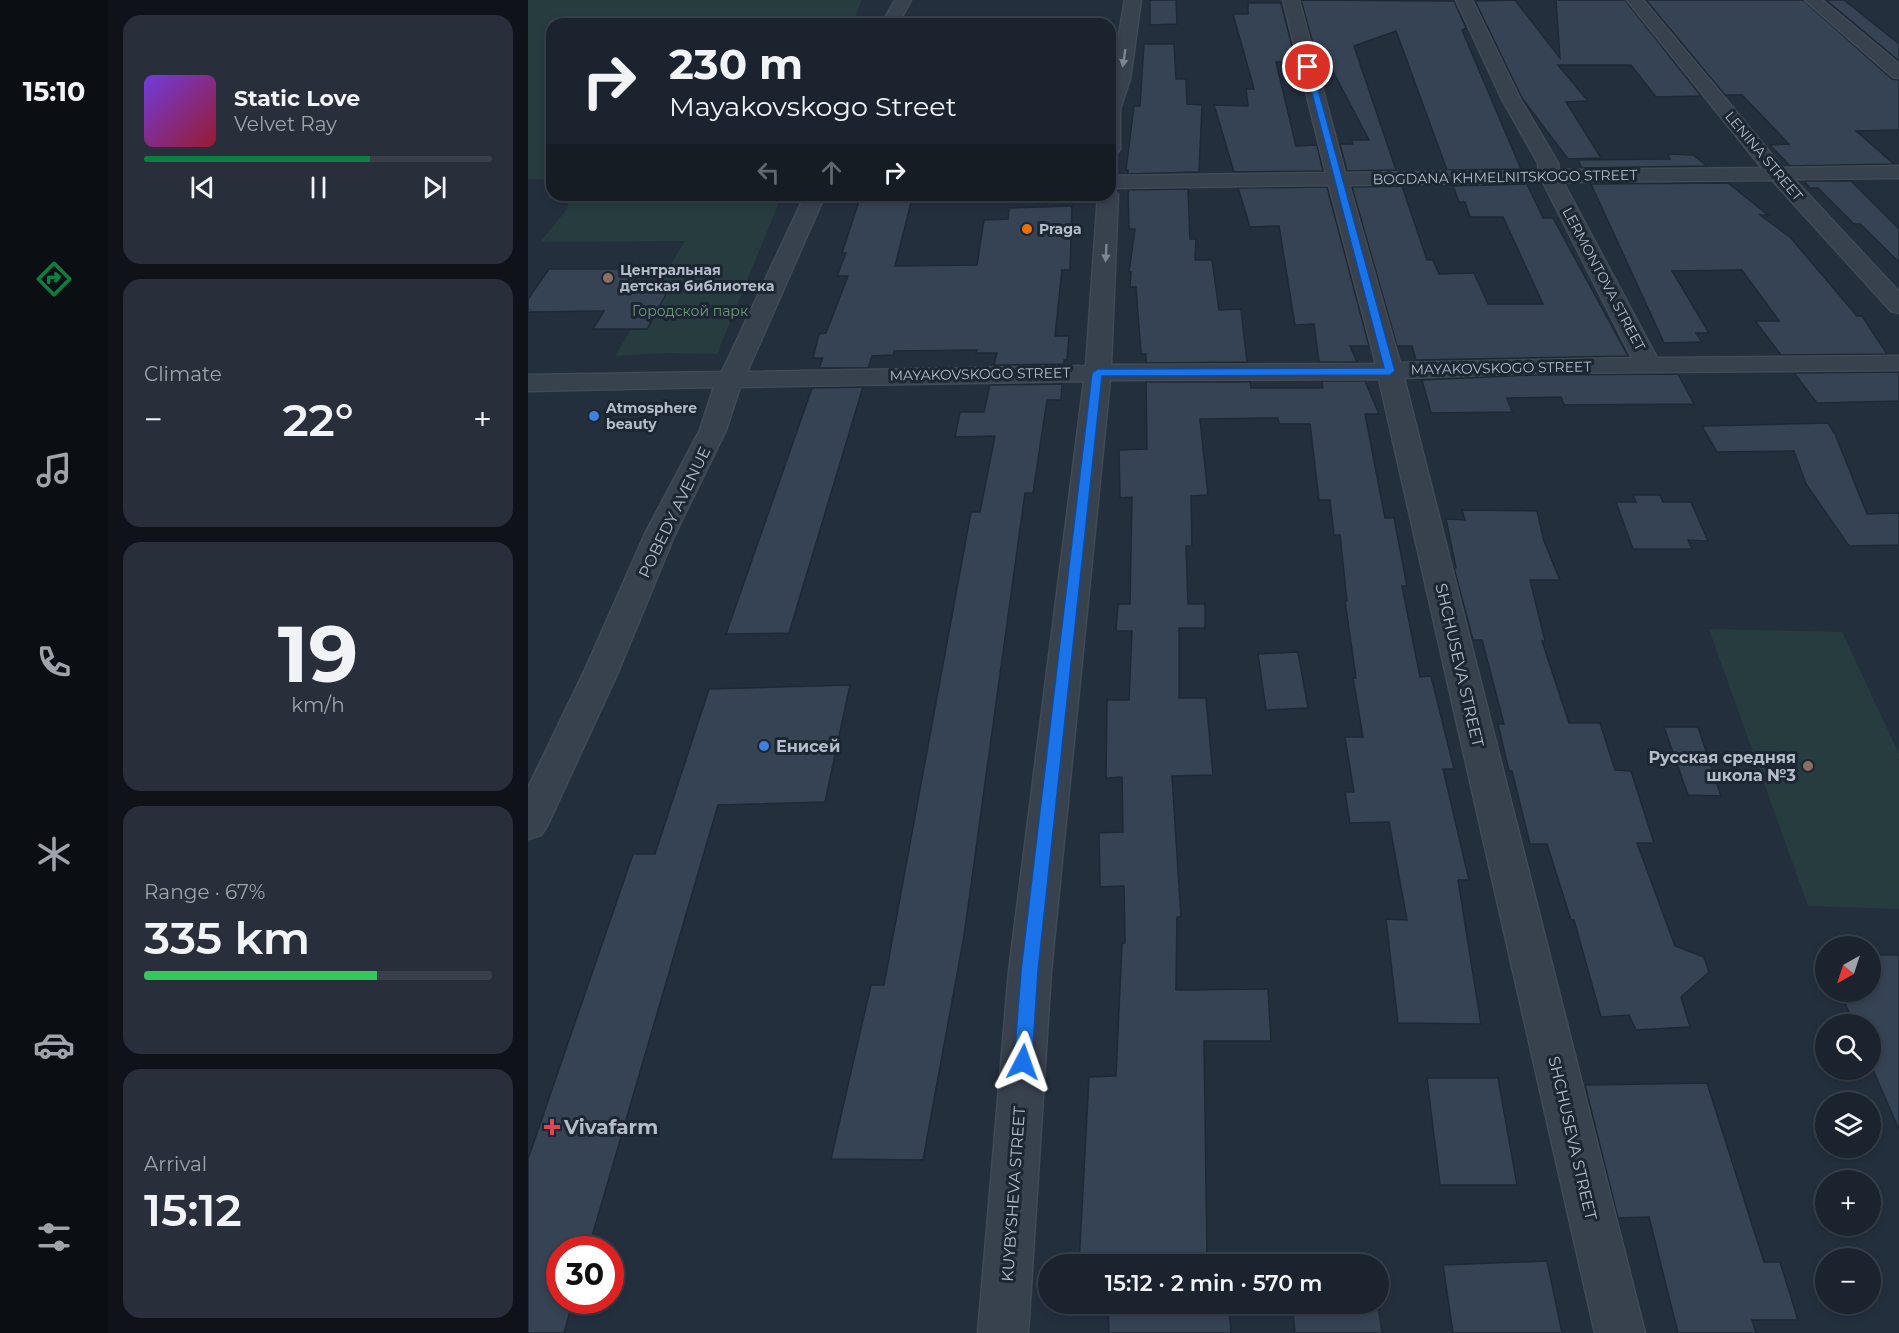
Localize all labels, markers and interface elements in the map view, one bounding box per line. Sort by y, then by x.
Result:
text: 230 m [669,38,803,90]
pin [1282,41,1333,92]
icon: right [570,42,648,120]
one-way arrow [1120,48,1129,67]
icon: arrive [1291,50,1324,83]
text: 15:10 [23,75,85,108]
text: Static Love [234,85,360,112]
text: Mayakovskogo Street [669,90,957,123]
street label: LENINA STREET [1721,107,1807,205]
text: Velvet Ray [234,112,337,136]
icon: left [752,156,785,189]
icon: ahead [815,156,848,189]
icon: right [878,156,911,189]
street label: BOGDANA KHMELNITSKOGO STREET [1372,166,1638,188]
icon: previous [186,171,219,204]
icon: pause [302,171,335,204]
icon: next [418,171,451,204]
street label: LERMONTOVA STREET [1559,204,1649,354]
place label: Praga [1039,220,1082,238]
marker: Praga [1020,222,1034,236]
one-way arrow [1101,244,1110,263]
icon: directions [33,258,75,300]
place label: Центральная детская библиотека [620,261,774,295]
marker: Центральная детская библиотека [601,271,615,285]
park label: Городской парк [632,302,748,320]
street label: MAYAKOVSKOGO STREET [1410,357,1592,379]
text: Climate [144,362,222,386]
street label: MAYAKOVSKOGO STREET [889,363,1071,385]
text: 22° [282,392,354,447]
text: − [144,399,163,439]
text: + [473,399,492,439]
place label: Atmosphere beauty [605,399,697,433]
marker: Atmosphere beauty [587,409,601,423]
street label: POBEDY AVENUE [634,443,714,581]
icon: music [33,449,75,491]
street label: SHCHUSEVA STREET [1431,581,1488,750]
text: 19 [278,606,358,702]
icon: phone [33,641,75,683]
text: km/h [291,693,345,717]
place label: Енисей [776,737,840,756]
marker: Енисей [757,739,771,753]
place label: Русская средняя школа №3 [1648,748,1796,785]
marker: Русская средняя школа №3 [1801,759,1815,773]
icon: climate [33,833,75,875]
text: Range · 67% [144,880,265,904]
text: 335 km [144,910,310,965]
north arrow [1815,936,1881,1002]
map controls [1815,936,1881,1314]
button: search [1815,1014,1881,1080]
icon: car [33,1024,75,1066]
position arrow [991,1030,1055,1094]
street label: SHCHUSEVA STREET [1544,1054,1601,1223]
button: layers [1815,1092,1881,1158]
street label: KUYBYSHEVA STREET [998,1105,1029,1282]
place label: Vivafarm [563,1115,658,1139]
marker: Vivafarm [545,1120,559,1134]
text: Arrival [144,1152,207,1176]
button: + [1815,1170,1881,1236]
text: 15:12 [144,1182,242,1237]
icon: filters [33,1216,75,1258]
speed limit sign: 30 [546,1236,624,1314]
button: − [1815,1248,1881,1314]
text: 15:12 · 2 min · 570 m [1105,1270,1322,1297]

